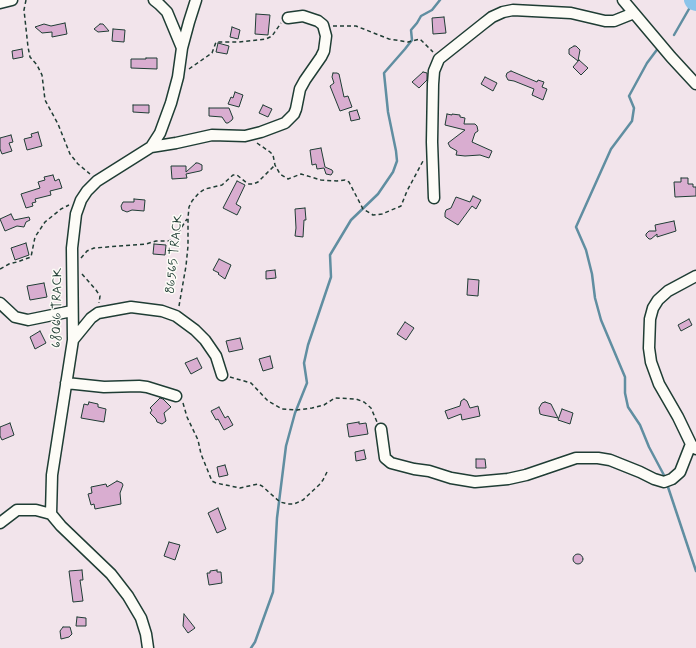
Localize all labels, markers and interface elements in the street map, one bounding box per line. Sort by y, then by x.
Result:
street label: 86565 TRACK [163,214,187,294]
street label: 68066 TRACK [50,268,66,348]

